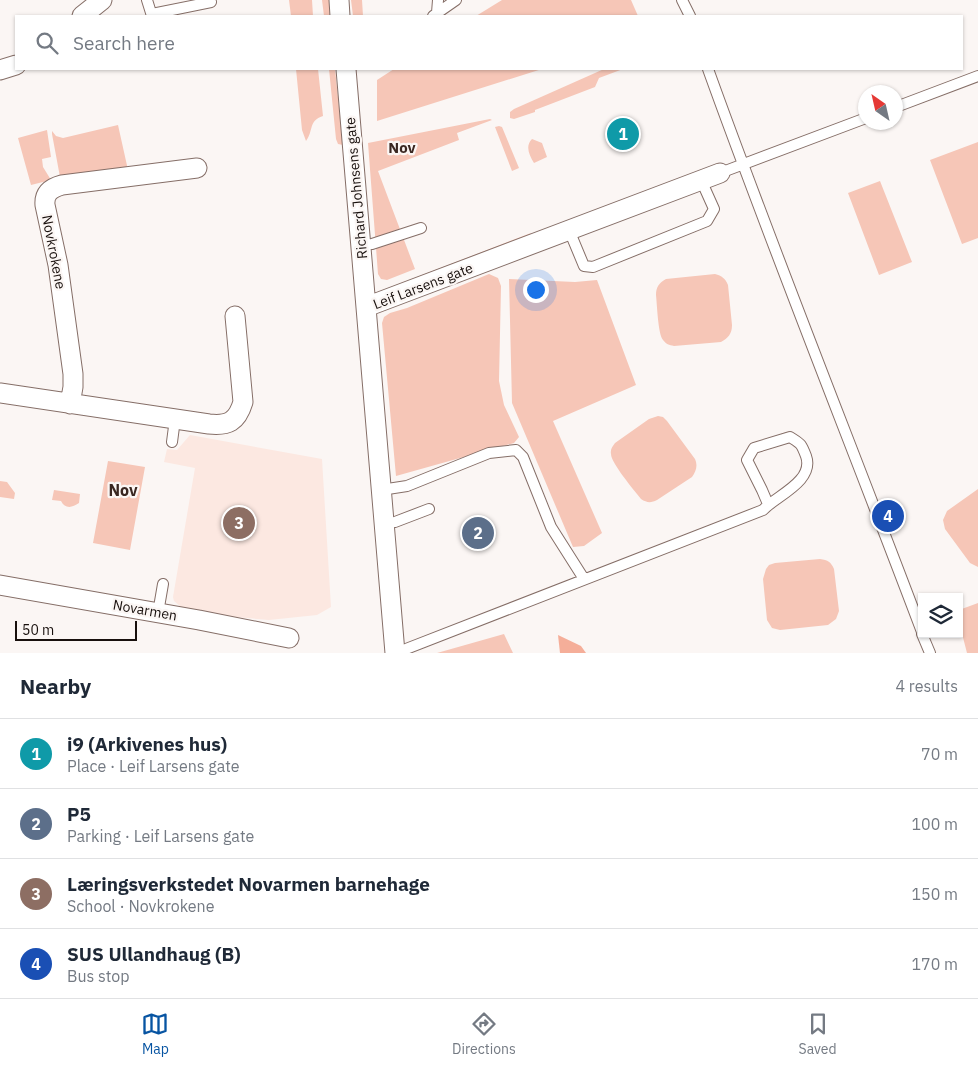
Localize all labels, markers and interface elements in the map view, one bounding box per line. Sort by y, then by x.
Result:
search box [15,15,963,70]
icon: search [33,29,61,57]
text: Search here [73,31,175,55]
north arrow [858,85,903,130]
pin: 1 [607,115,639,153]
street label: Richard Johnsens gate [341,116,371,260]
district label: Nov [388,138,416,157]
street label: Novkrokene [38,213,70,291]
street label: Leif Larsens gate [371,259,476,313]
your location [523,277,549,303]
district label: Nov [108,480,138,500]
pin: 4 [872,497,904,535]
pin: 3 [223,504,255,542]
pin: 2 [462,514,494,552]
map controls [918,593,963,638]
button: layers [918,593,963,638]
street label: Novarmen [111,596,179,624]
scale bar [15,618,138,641]
text: 50 m [22,621,54,639]
text: Nearby [20,672,91,700]
text: 4 results [895,676,958,696]
text: i9 (Arkivenes hus) [67,732,227,756]
text: 1 [31,744,41,764]
text: 70 m [921,744,958,764]
text: Place · Leif Larsens gate [67,756,240,776]
text: P5 [67,802,91,826]
text: 2 [31,814,41,834]
text: 100 m [911,814,958,834]
text: Parking · Leif Larsens gate [67,826,254,846]
text: Læringsverkstedet Novarmen barnehage [67,872,430,896]
text: 3 [31,884,41,904]
text: 150 m [911,884,958,904]
text: School · Novkrokene [67,896,215,916]
text: SUS Ullandhaug (B) [67,942,241,966]
text: 4 [31,954,41,974]
text: 170 m [911,954,958,974]
text: Bus stop [67,966,130,986]
tab: Map [141,1010,169,1058]
tab: Directions [452,1010,516,1058]
tab: Saved [799,1010,837,1058]

